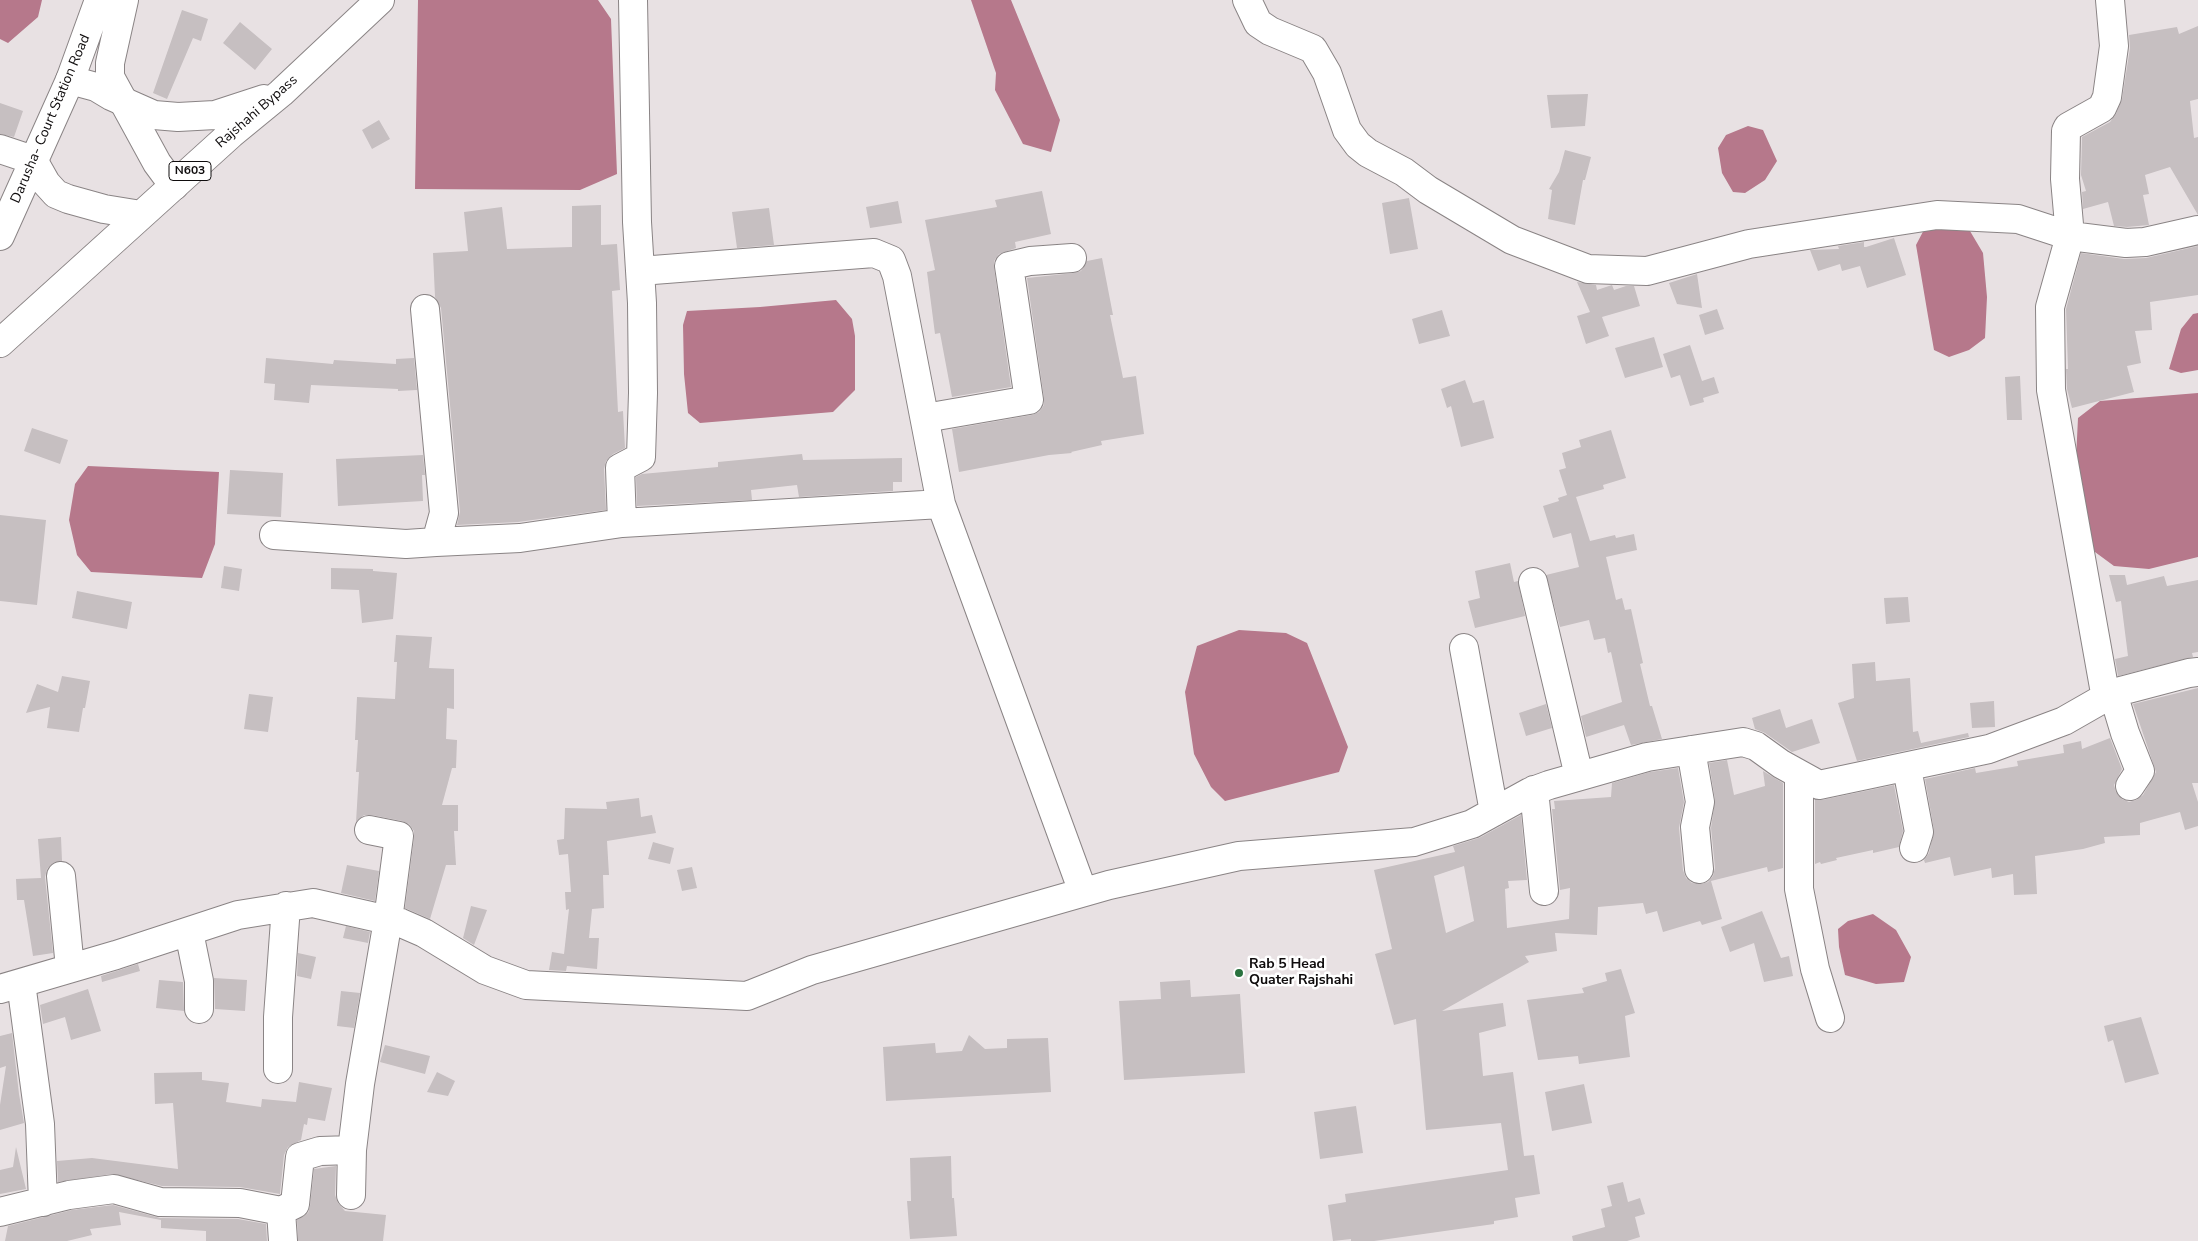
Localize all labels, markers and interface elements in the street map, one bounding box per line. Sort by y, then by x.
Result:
street label: Darusha- Court Station Road [8,32,94,206]
street label: Rajshahi Bypass [213,72,301,152]
road number: N603 [169,162,211,180]
place label: Rab 5 Head Quater Rajshahi [1249,957,1353,990]
marker: Rab 5 Head Quater Rajshahi [1233,967,1245,979]

